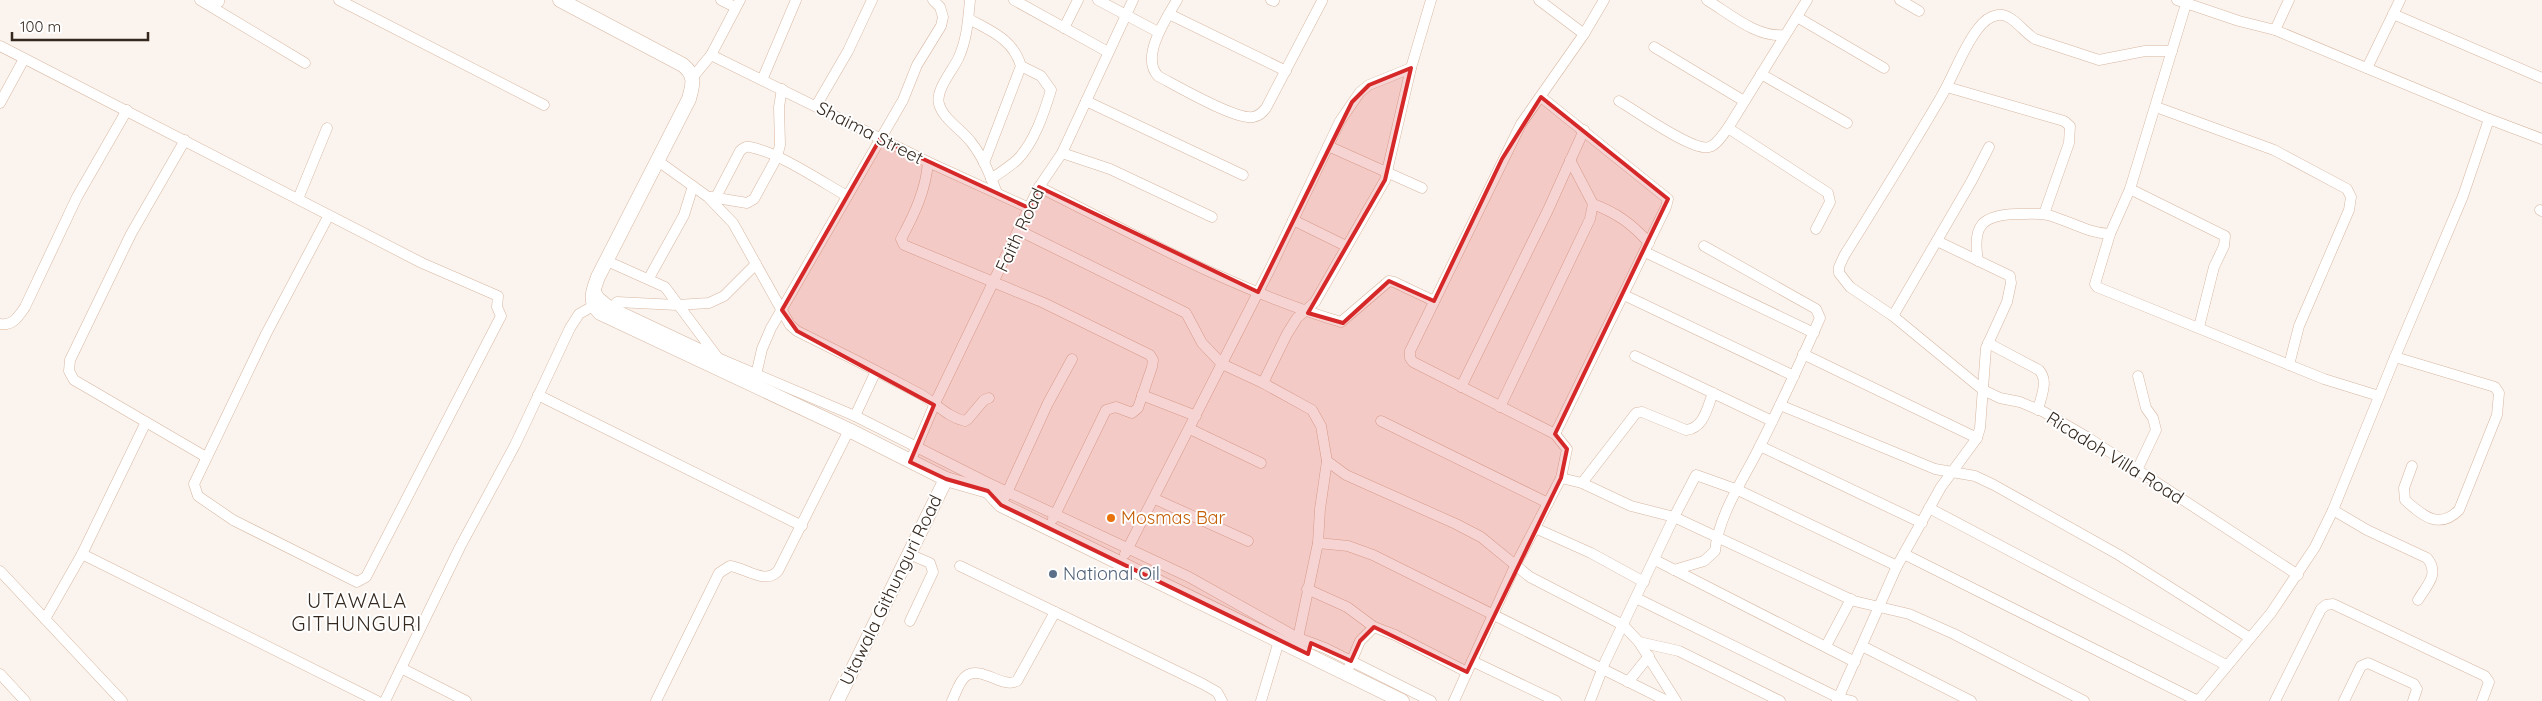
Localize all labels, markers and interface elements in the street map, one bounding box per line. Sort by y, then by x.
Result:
scale bar [12,10,149,42]
text: 100 m [20,17,61,36]
street label: Shaima Street [813,96,927,169]
street label: Faith Road [990,184,1049,276]
street label: Ricadoh Villa Road [2042,406,2188,509]
street label: Utawala Githunguri Road [834,491,947,689]
place label: Mosmas Bar [1121,506,1226,529]
marker: Mosmas Bar [1105,512,1117,524]
place label: National Oil [1063,562,1160,585]
marker: National Oil [1047,568,1059,580]
district label: UTAWALA GITHUNGURI [292,588,422,636]

